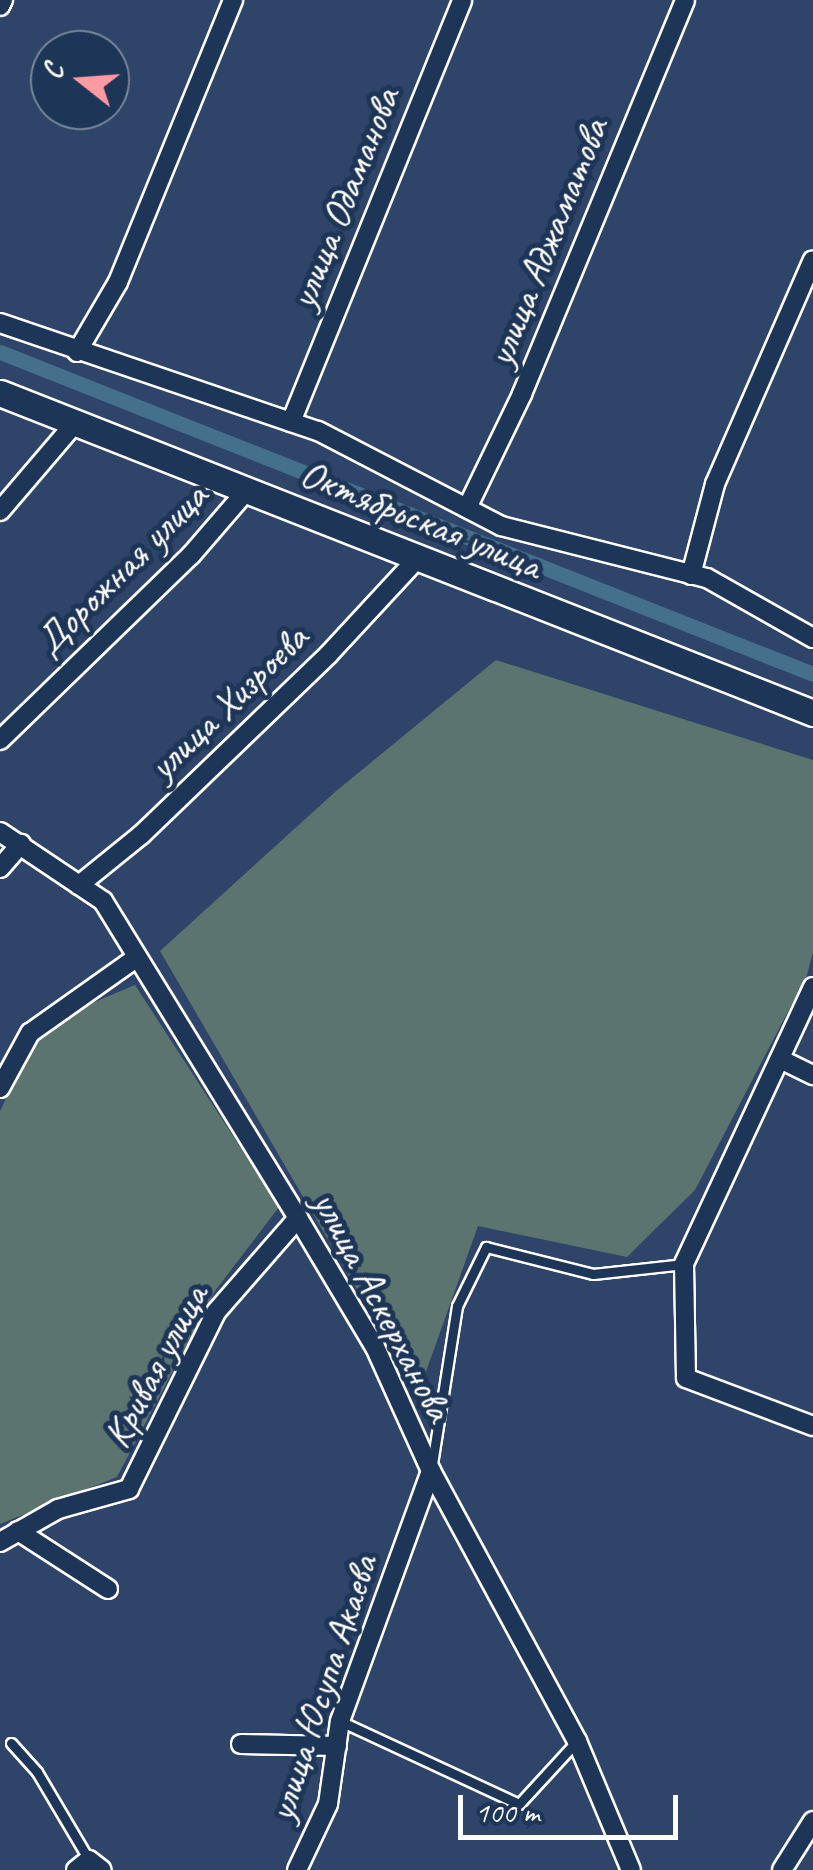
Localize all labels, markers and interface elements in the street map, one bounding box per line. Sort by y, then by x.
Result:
north arrow [30,30,130,130]
text: С [34,60,71,83]
street label: улица Одаманова [277,79,411,317]
street label: улица Аджаматова [476,113,618,371]
street label: Октябрьская улица [293,449,549,589]
street label: Дорожная улица [24,472,218,666]
street label: улица Хизроева [138,614,318,790]
street label: улица Аскерханова [302,1183,464,1429]
street label: Кривая улица [92,1276,218,1456]
street label: улица Юсупа Акаева [256,1549,388,1827]
scale bar [463,1775,683,1837]
text: 100 m [475,1793,540,1831]

